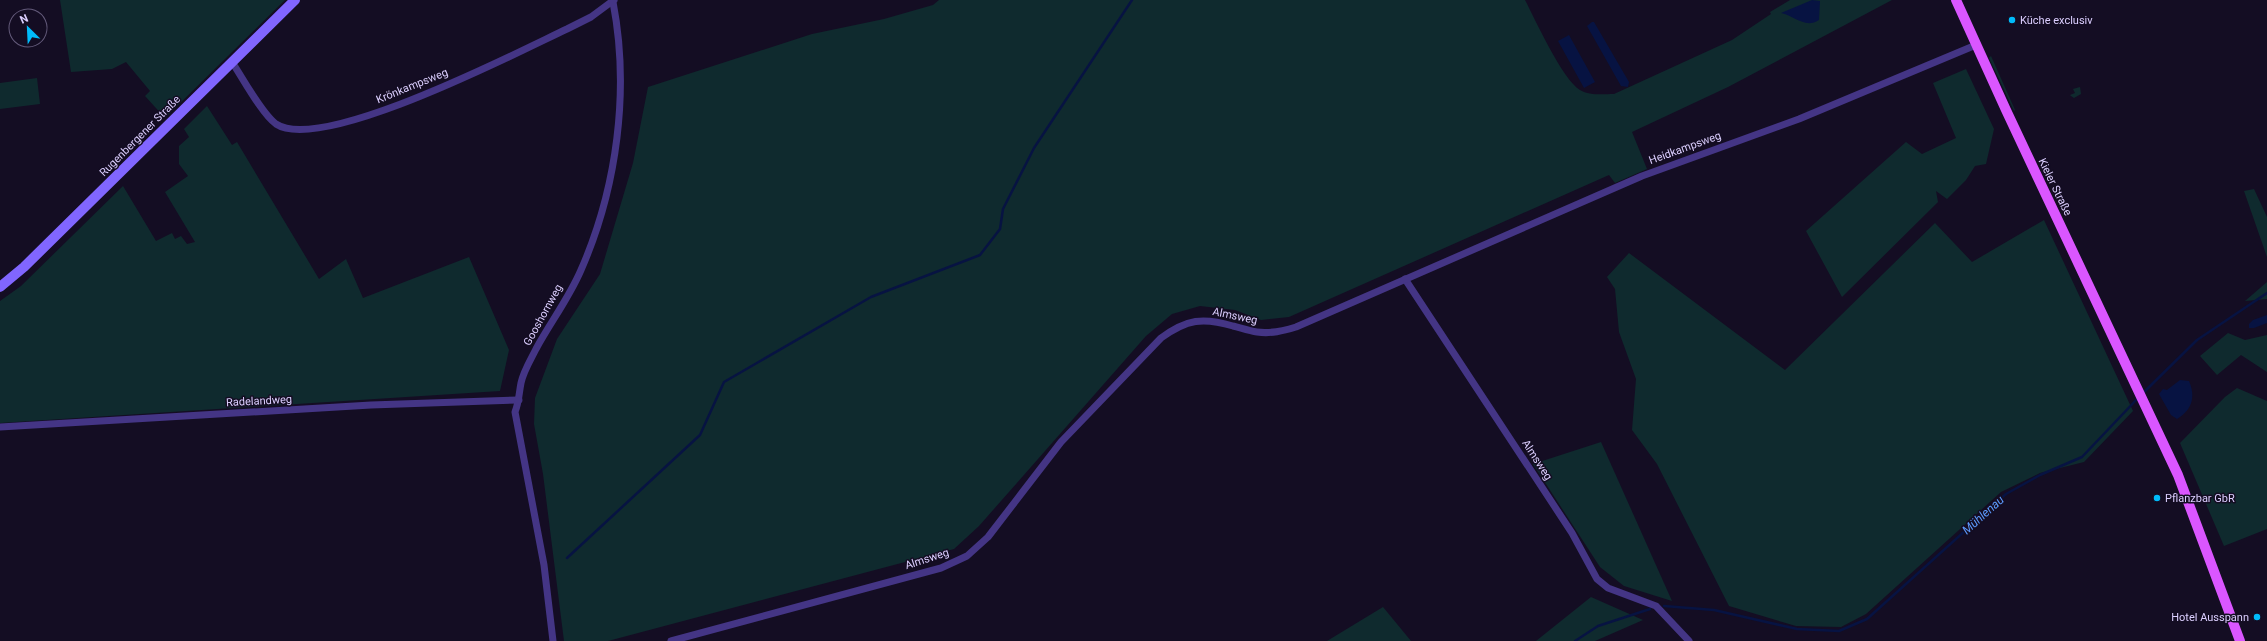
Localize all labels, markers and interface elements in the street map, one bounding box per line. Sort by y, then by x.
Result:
north arrow [8,8,48,48]
text: N [18,12,31,27]
place label: Küche exclusiv [2020,14,2093,27]
marker: Küche exclusiv [2007,15,2017,25]
street label: Krönkampsweg [374,66,450,106]
street label: Rugenbergener Straße [97,93,183,179]
street label: Heidkampsweg [1647,129,1723,167]
street label: Kieler Straße [2035,156,2075,218]
street label: Gooshornweg [521,282,565,348]
street label: Almsweg [1211,305,1259,327]
street label: Radelandweg [226,393,292,409]
street label: Almsweg [1519,437,1555,483]
water label: Mühlenau [1959,492,2007,537]
place label: Pflanzbar GbR [2165,492,2235,505]
marker: Pflanzbar GbR [2152,493,2162,503]
street label: Almsweg [903,546,951,572]
place label: Hotel Ausspann [2171,611,2249,624]
marker: Hotel Ausspann [2252,612,2262,622]

